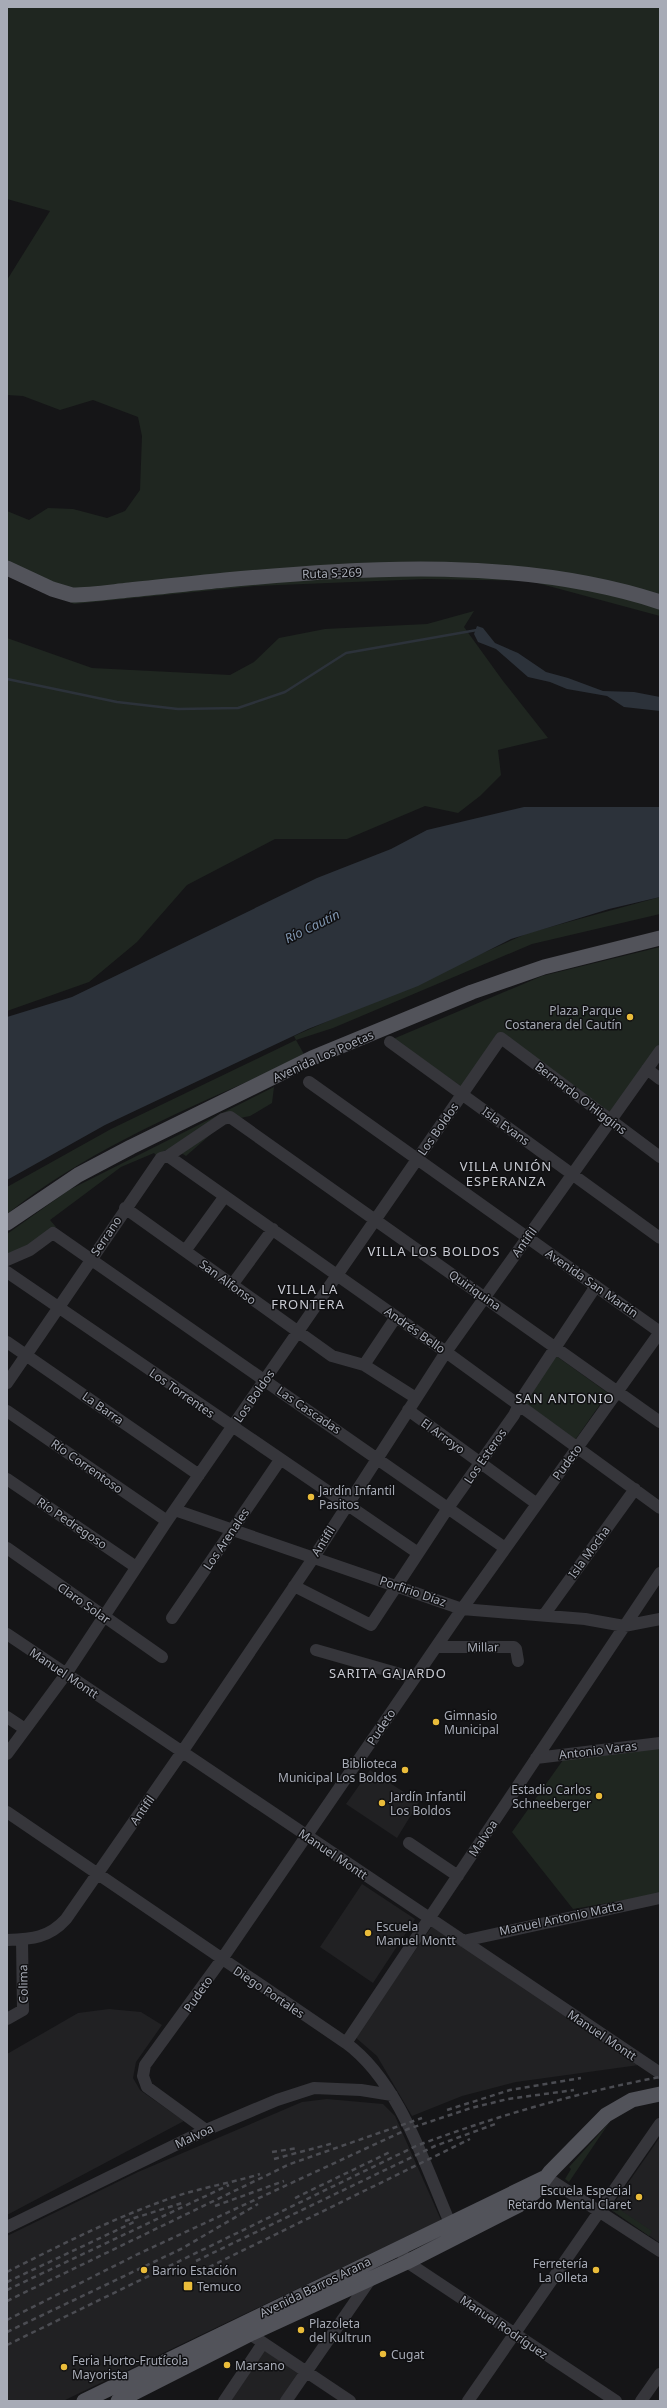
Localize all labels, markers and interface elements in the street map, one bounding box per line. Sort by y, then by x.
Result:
street label: Ruta S-269 [302,563,362,583]
water label: Río Cautín [281,905,343,947]
place label: Plaza Parque Costanera del Cautín [505,1002,622,1033]
marker: Plaza Parque Costanera del Cautín [625,1012,635,1022]
street label: Avenida Los Poetas [270,1026,376,1086]
street label: Bernardo O'Higgins [531,1058,631,1138]
street label: Los Boldos [414,1099,463,1159]
street label: Isla Evans [479,1103,534,1149]
district label: VILLA UNIÓN ESPERANZA [460,1157,552,1190]
street label: Serrano [87,1213,125,1259]
street label: Antifil [507,1224,541,1260]
district label: VILLA LOS BOLDOS [368,1242,500,1260]
street label: Avenida San Martín [542,1245,642,1321]
street label: San Alfonso [196,1256,260,1308]
street label: Quiriquina [446,1266,504,1314]
district label: VILLA LA FRONTERA [271,1280,345,1313]
street label: Andrés Bello [381,1303,449,1357]
street label: Los Torrentes [146,1364,218,1422]
street label: Los Boldos [230,1366,279,1426]
street label: Las Cascadas [273,1382,345,1438]
street label: La Barra [79,1388,127,1428]
district label: SAN ANTONIO [515,1389,615,1407]
street label: El Arroyo [418,1414,468,1458]
street label: Los Esteros [460,1425,510,1487]
street label: Río Correntoso [48,1435,126,1497]
street label: Pudeto [548,1441,586,1483]
place label: Jardín Infantil Pasitos [318,1482,395,1513]
marker: Jardín Infantil Pasitos [306,1492,316,1502]
street label: Río Pedregoso [33,1493,111,1553]
street label: Los Arenales [199,1504,253,1573]
street label: Isla Mocha [564,1522,614,1582]
street label: Antifil [307,1523,339,1559]
street label: Porfirio Díaz [377,1572,449,1610]
street label: Claro Solar [54,1579,114,1628]
street label: Millar [467,1638,499,1656]
street label: Manuel Montt [26,1644,102,1703]
district label: SARITA GAJARDO [329,1664,447,1682]
street label: Pudeto [363,1705,399,1749]
place label: Gimnasio Municipal [444,1707,499,1738]
marker: Gimnasio Municipal [431,1717,441,1727]
street label: Antonio Varas [558,1737,638,1763]
place label: Biblioteca Municipal Los Boldos [278,1755,397,1786]
marker: Biblioteca Municipal Los Boldos [400,1765,410,1775]
place label: Estadio Carlos Schneeberger [511,1781,591,1812]
place label: Jardín Infantil Los Boldos [389,1788,466,1819]
marker: Estadio Carlos Schneeberger [594,1791,604,1801]
street label: Antifil [126,1792,158,1828]
marker: Jardín Infantil Los Boldos [377,1798,387,1808]
street label: Malvoa [465,1816,501,1860]
street label: Manuel Montt [295,1825,371,1884]
street label: Manuel Antonio Matta [498,1897,624,1939]
place label: Escuela Manuel Montt [376,1918,456,1949]
marker: Escuela Manuel Montt [363,1928,373,1938]
street label: Diego Portales [230,1962,308,2022]
street label: Colima [14,1964,32,2004]
street label: Pudeto [179,1973,217,2015]
street label: Manuel Montt [564,2006,640,2065]
street label: Malvoa [172,2120,216,2152]
place label: Escuela Especial Retardo Mental Claret [508,2182,632,2213]
marker: Escuela Especial Retardo Mental Claret [634,2192,644,2202]
street label: Avenida Barros Arana [257,2253,373,2321]
place label: Ferretería La Olleta [533,2255,588,2286]
place label: Barrio Estación [152,2262,237,2279]
marker: Barrio Estación [139,2265,149,2275]
marker: Ferretería La Olleta [591,2265,601,2275]
place label: Temuco [197,2278,241,2295]
marker: Temuco [182,2280,194,2292]
street label: Manuel Rodríguez [457,2291,552,2363]
place label: Plazoleta del Kultrun [309,2315,371,2346]
marker: Plazoleta del Kultrun [296,2325,306,2335]
place label: Cugat [391,2346,425,2363]
marker: Cugat [378,2349,388,2359]
place label: Feria Horto-Frutícola Mayorista [72,2352,188,2383]
place label: Marsano [235,2357,285,2374]
marker: Marsano [222,2360,232,2370]
marker: Feria Horto-Frutícola Mayorista [59,2362,69,2372]

